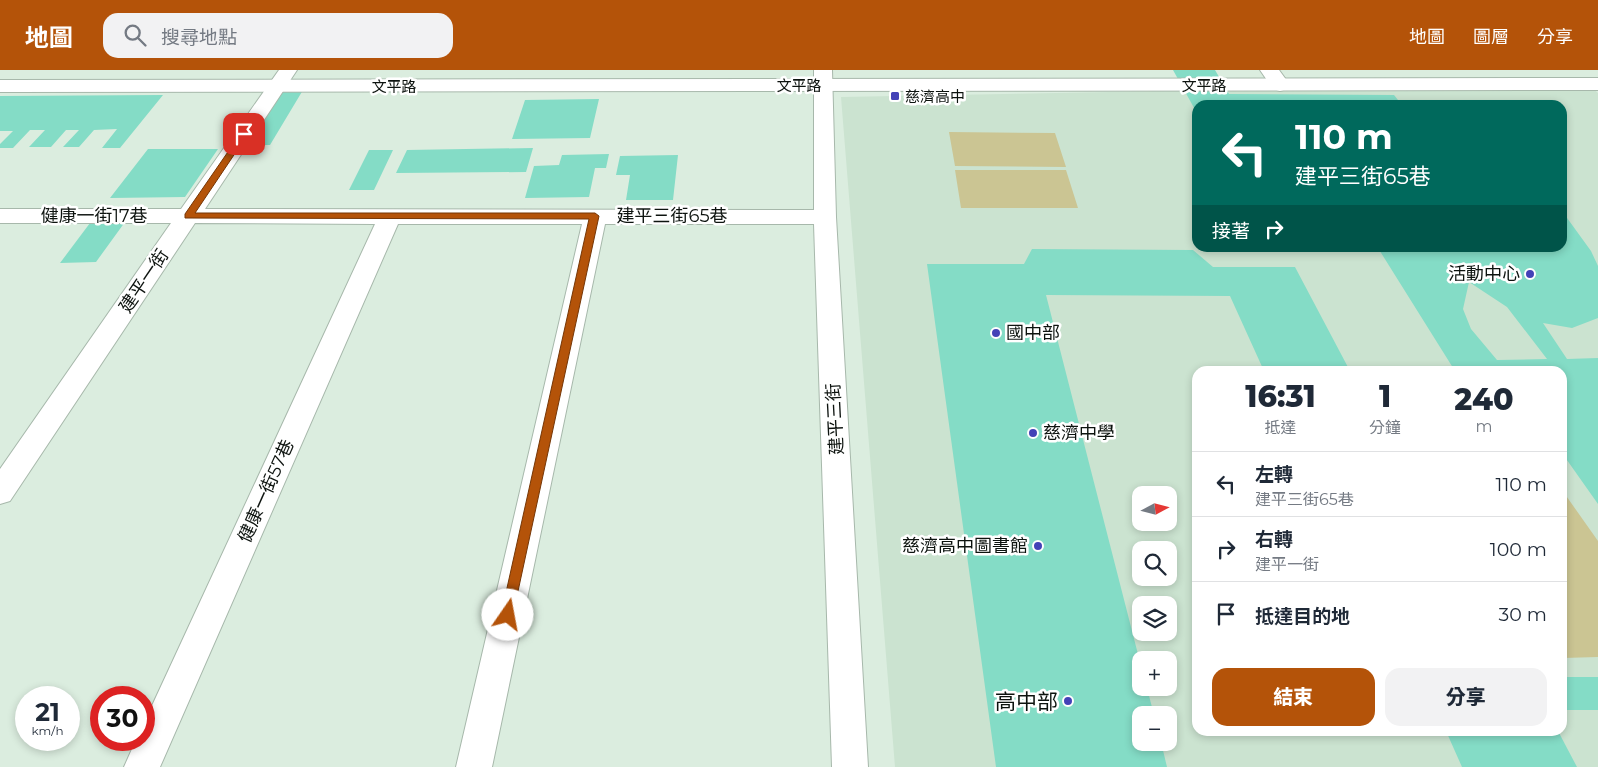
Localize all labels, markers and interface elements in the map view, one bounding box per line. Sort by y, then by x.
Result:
search box [103,13,453,58]
icon: search [121,21,149,49]
text: 地圖 [25,23,73,52]
text: 搜尋地點 [161,26,237,49]
text: 地圖 [1409,26,1445,48]
text: 圖層 [1473,26,1509,48]
text: 分享 [1537,26,1573,48]
street label: 文平路 [776,76,822,95]
street label: 文平路 [1181,76,1227,95]
street label: 文平路 [371,77,417,96]
place label: 慈濟高中 [905,87,965,106]
marker: 慈濟高中 [889,90,901,102]
pin [223,113,265,155]
text: 110 m [1295,115,1393,158]
icon: arrive [230,120,258,148]
icon: left [1212,120,1277,185]
text: 建平三街65巷 [1295,163,1431,190]
street label: 健康一街17巷 [40,205,148,227]
street label: 建平三街65巷 [616,205,728,227]
icon: right [1260,215,1288,243]
text: 接著 [1212,220,1250,243]
street label: 建平一街 [115,245,173,317]
place label: 活動中心 [1448,263,1520,285]
marker: 活動中心 [1524,268,1536,280]
place label: 國中部 [1006,322,1060,344]
marker: 國中部 [990,327,1002,339]
text: 16:31 [1245,378,1316,415]
text: 1 [1379,378,1391,415]
text: 240 [1454,381,1514,418]
street label: 建平三街 [822,382,848,456]
text: m [1476,417,1492,436]
text: 抵達 [1264,418,1297,437]
text: 分鐘 [1369,418,1401,437]
place label: 慈濟中學 [1043,422,1115,444]
marker: 慈濟中學 [1027,427,1039,439]
street label: 健康一街57巷 [233,436,299,546]
text: 左轉 [1255,463,1293,486]
icon: left [1212,470,1240,498]
text: 110 m [1496,473,1547,496]
north arrow [1132,486,1178,531]
map controls [1132,486,1177,751]
text: 建平三街65巷 [1255,490,1354,509]
text: 右轉 [1255,528,1293,551]
place label: 慈濟高中圖書館 [902,535,1028,557]
icon: right [1212,535,1240,563]
text: 100 m [1490,538,1547,561]
marker: 慈濟高中圖書館 [1032,540,1044,552]
button: search [1132,541,1177,586]
text: 建平一街 [1255,555,1319,574]
position arrow [481,588,533,640]
button: layers [1132,596,1177,641]
icon: arrive [1212,600,1240,628]
text: 30 m [1499,603,1547,626]
text: 抵達目的地 [1255,605,1350,628]
button: + [1132,651,1177,696]
button: 結束 [1212,668,1375,726]
button: 分享 [1385,668,1547,726]
speed limit sign: 30 [90,686,155,751]
place label: 高中部 [995,689,1058,714]
marker: 高中部 [1062,695,1074,707]
text: 21 [35,697,60,727]
button: − [1132,706,1177,751]
text: km/h [31,723,64,738]

